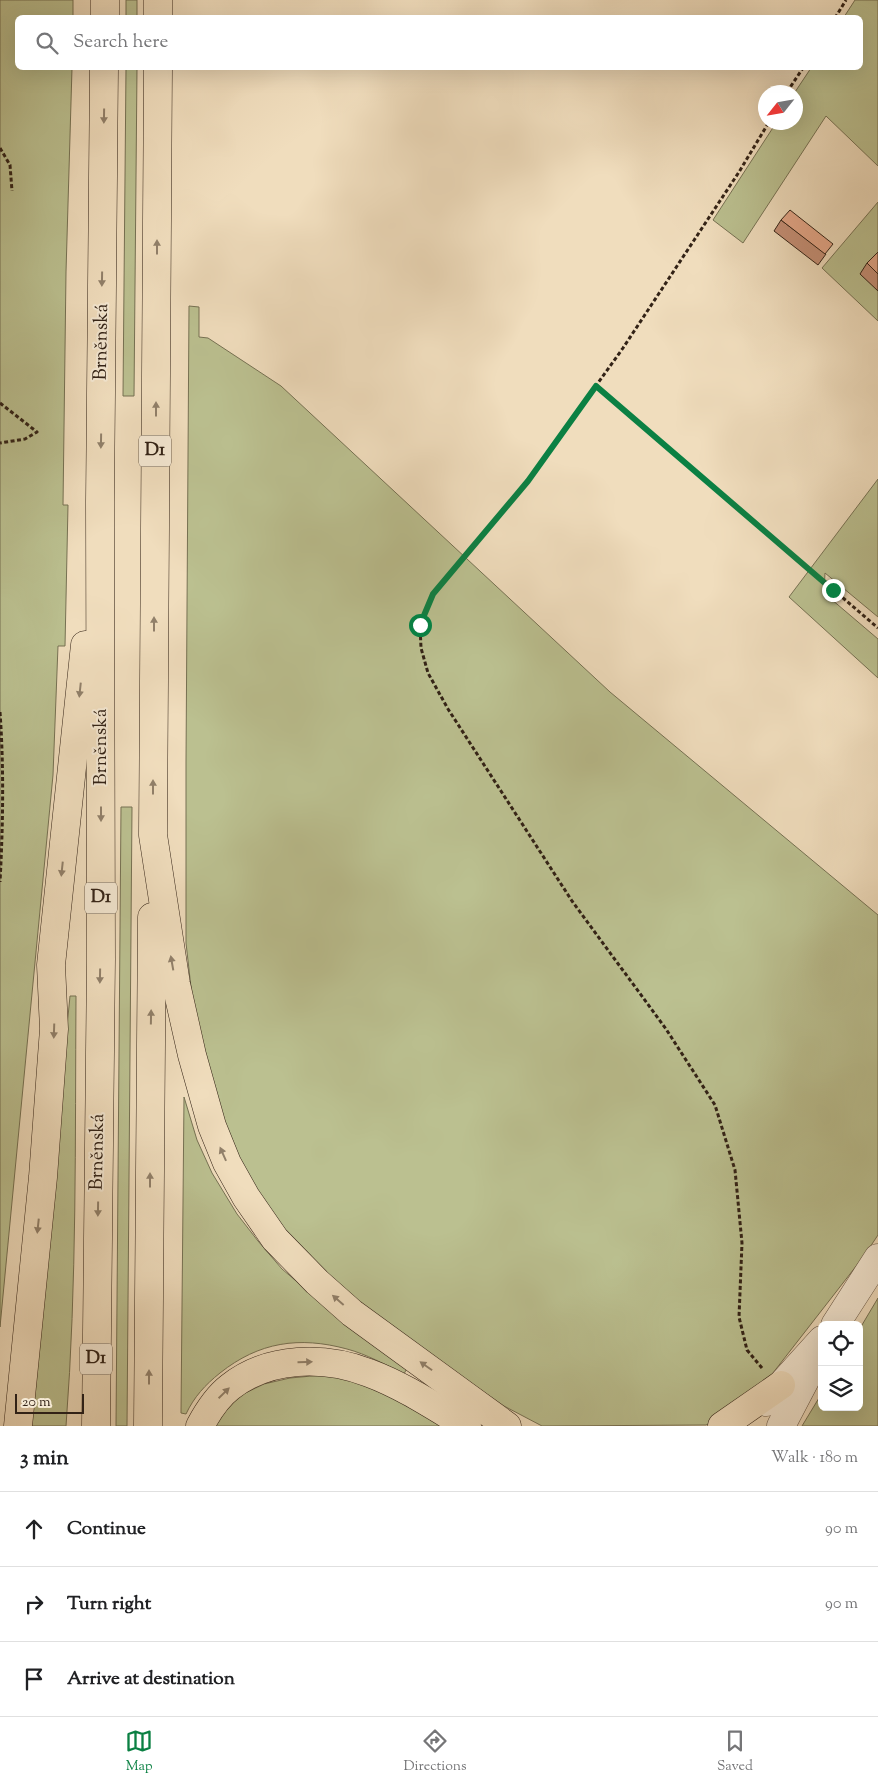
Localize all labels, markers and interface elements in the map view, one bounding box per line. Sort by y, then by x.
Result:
search box [15,15,863,70]
icon: search [33,29,61,57]
text: Search here [73,29,168,56]
north arrow [758,85,803,130]
one-way arrow [100,108,108,124]
one-way arrow [153,238,161,254]
one-way arrow [98,271,106,287]
street label: Brněnská [88,303,116,381]
one-way arrow [152,401,160,417]
one-way arrow [97,433,105,449]
road number: D1 [139,436,171,466]
route end [822,579,845,602]
route start [409,614,432,637]
one-way arrow [150,616,158,632]
one-way arrow [76,682,84,698]
street label: Brněnská [88,708,115,785]
one-way arrow [149,778,157,794]
one-way arrow [97,806,105,822]
one-way arrow [57,861,65,877]
road number: D1 [85,882,117,914]
one-way arrow [168,955,176,971]
one-way arrow [96,968,104,984]
one-way arrow [147,1009,155,1025]
one-way arrow [49,1023,57,1039]
street label: Brněnská [84,1113,112,1191]
one-way arrow [219,1147,227,1161]
one-way arrow [146,1172,154,1188]
one-way arrow [93,1201,101,1217]
one-way arrow [34,1218,42,1234]
one-way arrow [332,1294,344,1306]
map controls [818,1321,863,1411]
button: locate [818,1321,863,1366]
road number: D1 [80,1344,112,1375]
one-way arrow [297,1358,313,1366]
one-way arrow [419,1361,433,1371]
button: layers [818,1366,863,1411]
one-way arrow [145,1369,153,1385]
one-way arrow [217,1387,229,1399]
scale bar [15,1391,84,1414]
text: 20 m [22,1393,51,1413]
text: 3 min [20,1444,69,1474]
text: Walk · 180 m [771,1447,858,1470]
icon: ahead [20,1515,48,1543]
text: Continue [67,1516,146,1543]
text: 90 m [825,1518,858,1541]
icon: right [20,1590,48,1618]
text: Turn right [67,1591,151,1618]
text: 90 m [825,1593,858,1616]
icon: arrive [20,1665,48,1693]
text: Arrive at destination [67,1666,235,1693]
tab: Map [125,1727,153,1777]
tab: Directions [403,1727,467,1777]
tab: Saved [717,1727,753,1777]

